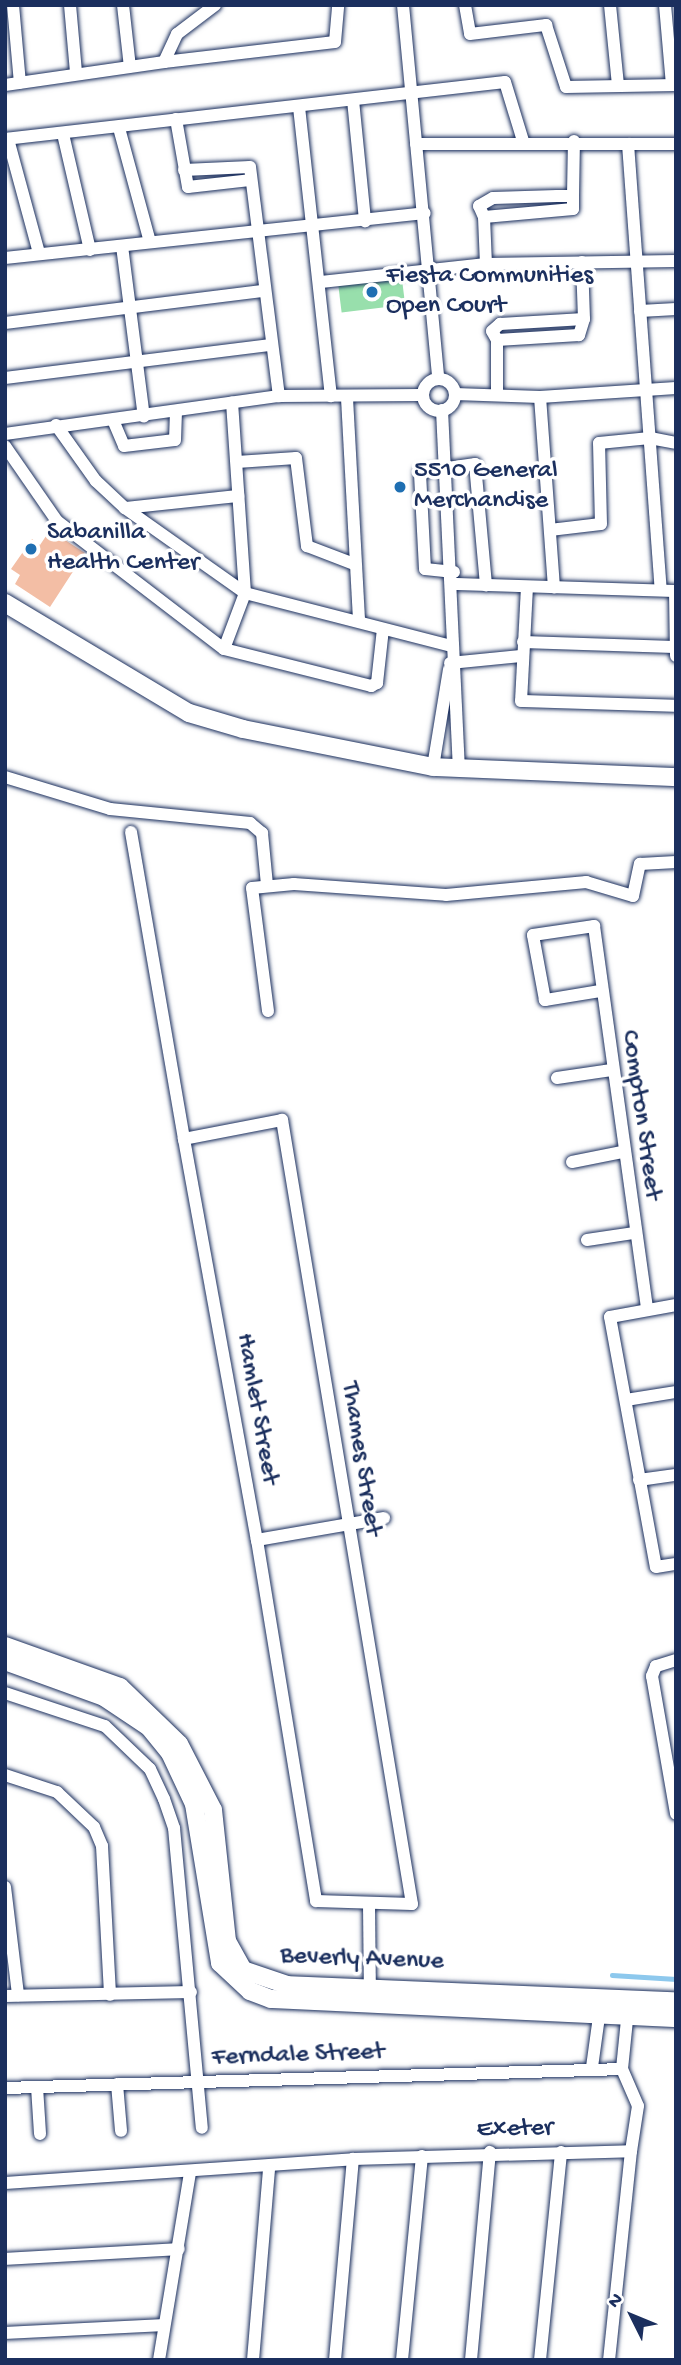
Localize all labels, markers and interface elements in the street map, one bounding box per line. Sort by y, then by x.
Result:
place label: Fiesta Communities Open Court [386,261,593,322]
marker: Fiesta Communities Open Court [364,284,380,300]
place label: 5510 General Merchandise [414,456,558,518]
marker: 5510 General Merchandise [392,479,408,495]
place label: Sabanilla Health Center [47,518,199,580]
marker: Sabanilla Health Center [21,539,41,559]
street label: Compton Street [613,1028,667,1202]
street label: Hamlet Street [227,1331,285,1487]
street label: Thames Street [332,1380,388,1538]
street label: Beverly Avenue [280,1942,444,1978]
street label: Ferndale Street [211,2037,385,2075]
street label: Exeter [476,2114,554,2146]
north arrow [597,2281,667,2351]
text: N [604,2289,629,2314]

